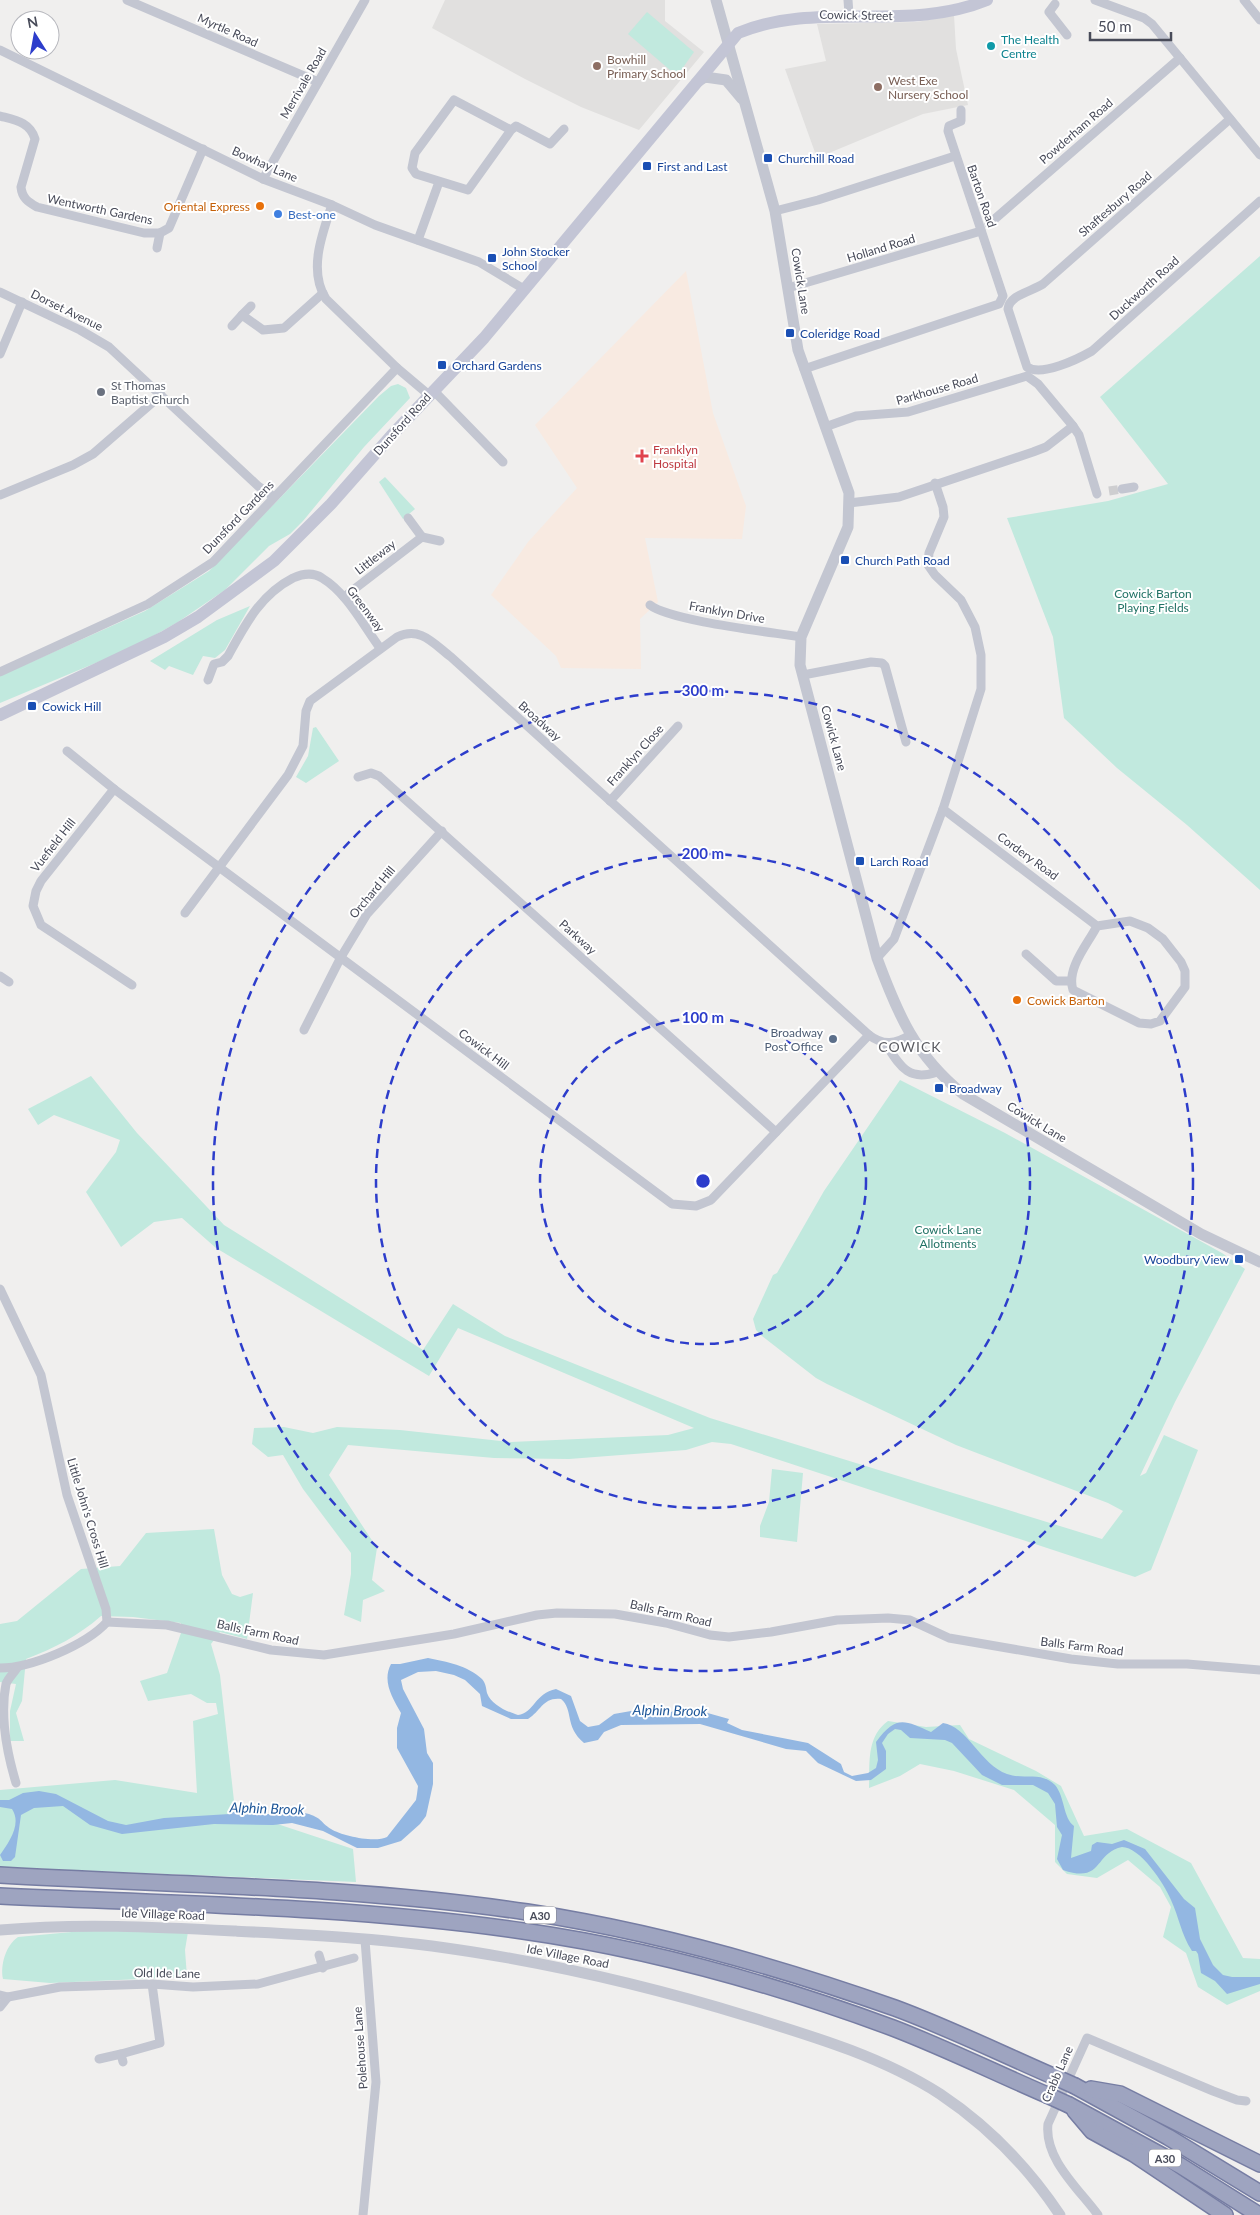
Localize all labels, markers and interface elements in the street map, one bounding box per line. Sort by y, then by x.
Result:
street label: Cowick Street [819,7,894,23]
north arrow [10,10,60,60]
street label: Myrtle Road [195,10,261,50]
scale bar [1090,10,1171,42]
text: N [26,12,39,31]
text: 50 m [1098,17,1132,35]
place label: The Health Centre [1001,32,1059,61]
marker: The Health Centre [985,40,997,52]
street label: Merrivale Road [277,45,329,121]
place label: Bowhill Primary School [607,52,686,81]
marker: Bowhill Primary School [591,60,603,72]
place label: West Exe Nursery School [888,73,968,102]
marker: West Exe Nursery School [872,81,884,93]
street label: Powderham Road [1036,95,1116,167]
street label: Bowhay Lane [230,143,300,185]
place label: Churchill Road [778,151,854,166]
marker: Churchill Road [762,152,774,164]
place label: First and Last [657,159,728,174]
marker: First and Last [641,160,653,172]
street label: Barton Road [964,163,1000,229]
street label: Shaftesbury Road [1075,168,1155,240]
street label: Wentworth Gardens [46,191,154,227]
place label: Oriental Express [164,199,250,214]
marker: Oriental Express [254,200,266,212]
place label: Best-one [288,207,336,222]
marker: Best-one [272,208,284,220]
street label: Holland Road [845,231,917,265]
place label: John Stocker School [502,244,570,273]
street label: Cowick Lane [788,247,814,315]
marker: John Stocker School [486,252,498,264]
street label: Duckworth Road [1106,253,1182,323]
street label: Dorset Avenue [28,286,106,334]
place label: Coleridge Road [800,326,880,341]
marker: Coleridge Road [784,327,796,339]
place label: Orchard Gardens [452,358,542,373]
marker: Orchard Gardens [436,359,448,371]
street label: Parkhouse Road [894,370,980,408]
place label: St Thomas Baptist Church [111,378,189,407]
marker: St Thomas Baptist Church [95,386,107,398]
street label: Dunsford Road [370,390,434,458]
place label: Franklyn Hospital [653,442,698,471]
marker: Franklyn Hospital [635,449,649,463]
street label: Dunsford Gardens [199,477,277,557]
street label: Littleway [352,536,399,578]
place label: Church Path Road [855,553,950,568]
marker: Church Path Road [839,554,851,566]
street label: Greenway [344,583,389,636]
park label: Cowick Barton Playing Fields [1114,586,1192,615]
street label: Franklyn Drive [688,598,766,626]
text: 300 m [682,681,724,699]
street label: Broadway [515,698,565,745]
place label: Cowick Hill [42,699,101,714]
marker: Cowick Hill [26,700,38,712]
street label: Cowick Lane [818,704,850,772]
street label: Franklyn Close [604,721,666,789]
street label: Vuefield Hill [27,815,79,875]
street label: Cordery Road [995,829,1061,883]
text: 200 m [682,844,724,862]
place label: Larch Road [870,854,928,869]
marker: Larch Road [854,855,866,867]
street label: Orchard Hill [346,863,398,921]
street label: Parkway [556,916,600,958]
place label: Cowick Barton [1027,993,1105,1008]
marker: Cowick Barton [1011,994,1023,1006]
text: 100 m [682,1008,724,1026]
street label: Cowick Hill [456,1025,512,1073]
place label: Broadway Post Office [765,1025,824,1054]
marker: Broadway Post Office [827,1033,839,1045]
district label: COWICK [878,1038,942,1055]
place label: Broadway [949,1081,1002,1096]
marker: Broadway [933,1082,945,1094]
street label: Cowick Lane [1004,1098,1070,1146]
centre of rings [694,1172,712,1190]
park label: Cowick Lane Allotments [915,1222,981,1251]
place label: Woodbury View [1144,1252,1230,1267]
marker: Woodbury View [1233,1253,1245,1265]
street label: Little John's Cross Hill [64,1456,112,1570]
street label: Balls Farm Road [629,1596,713,1630]
street label: Balls Farm Road [216,1616,300,1648]
street label: Balls Farm Road [1040,1633,1124,1659]
water label: Alphin Brook [632,1701,708,1719]
water label: Alphin Brook [228,1798,305,1818]
street label: Ide Village Road [121,1905,205,1923]
road number: A30 [524,1906,556,1924]
street label: Ide Village Road [525,1941,611,1971]
street label: Old Ide Lane [134,1965,200,1981]
street label: Polehouse Lane [350,2006,370,2090]
street label: Crabb Lane [1038,2044,1076,2104]
road number: A30 [1149,2150,1181,2166]

